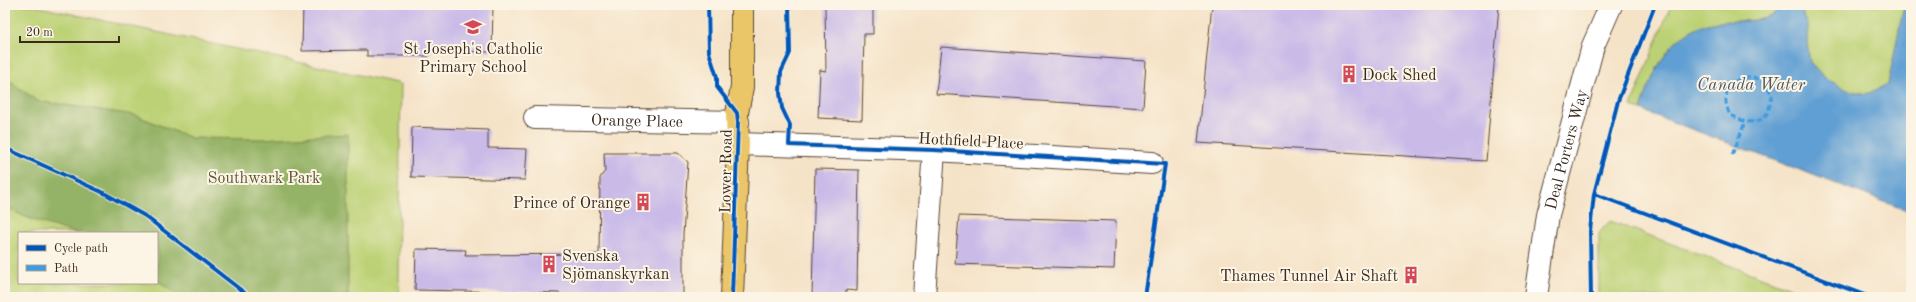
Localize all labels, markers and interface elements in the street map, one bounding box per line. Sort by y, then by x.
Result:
school or university icon: St Joseph's Catholic Primary School [463,17,483,37]
scale bar [20,18,119,44]
text: 20 m [26,27,53,39]
place label: St Joseph's Catholic Primary School [403,42,543,76]
building icon: Dock Shed [1339,64,1359,84]
place label: Dock Shed [1362,68,1437,84]
water label: Canada Water [1697,77,1806,94]
street label: Deal Porters Way [1544,87,1591,212]
street label: Orange Place [591,113,683,131]
street label: Lower Road [718,129,736,213]
street label: Hothfield Place [918,131,1024,153]
park label: Southwark Park [208,171,320,187]
building icon: Prince of Orange [633,192,653,212]
place label: Prince of Orange [513,196,630,212]
legend [18,232,158,284]
text: Cycle path [54,243,109,255]
place label: Svenska Sjömanskyrkan [562,249,670,283]
building icon: Svenska Sjömanskyrkan [539,254,559,274]
text: Path [54,263,79,275]
building icon: Thames Tunnel Air Shaft [1401,265,1421,285]
place label: Thames Tunnel Air Shaft [1220,269,1398,285]

